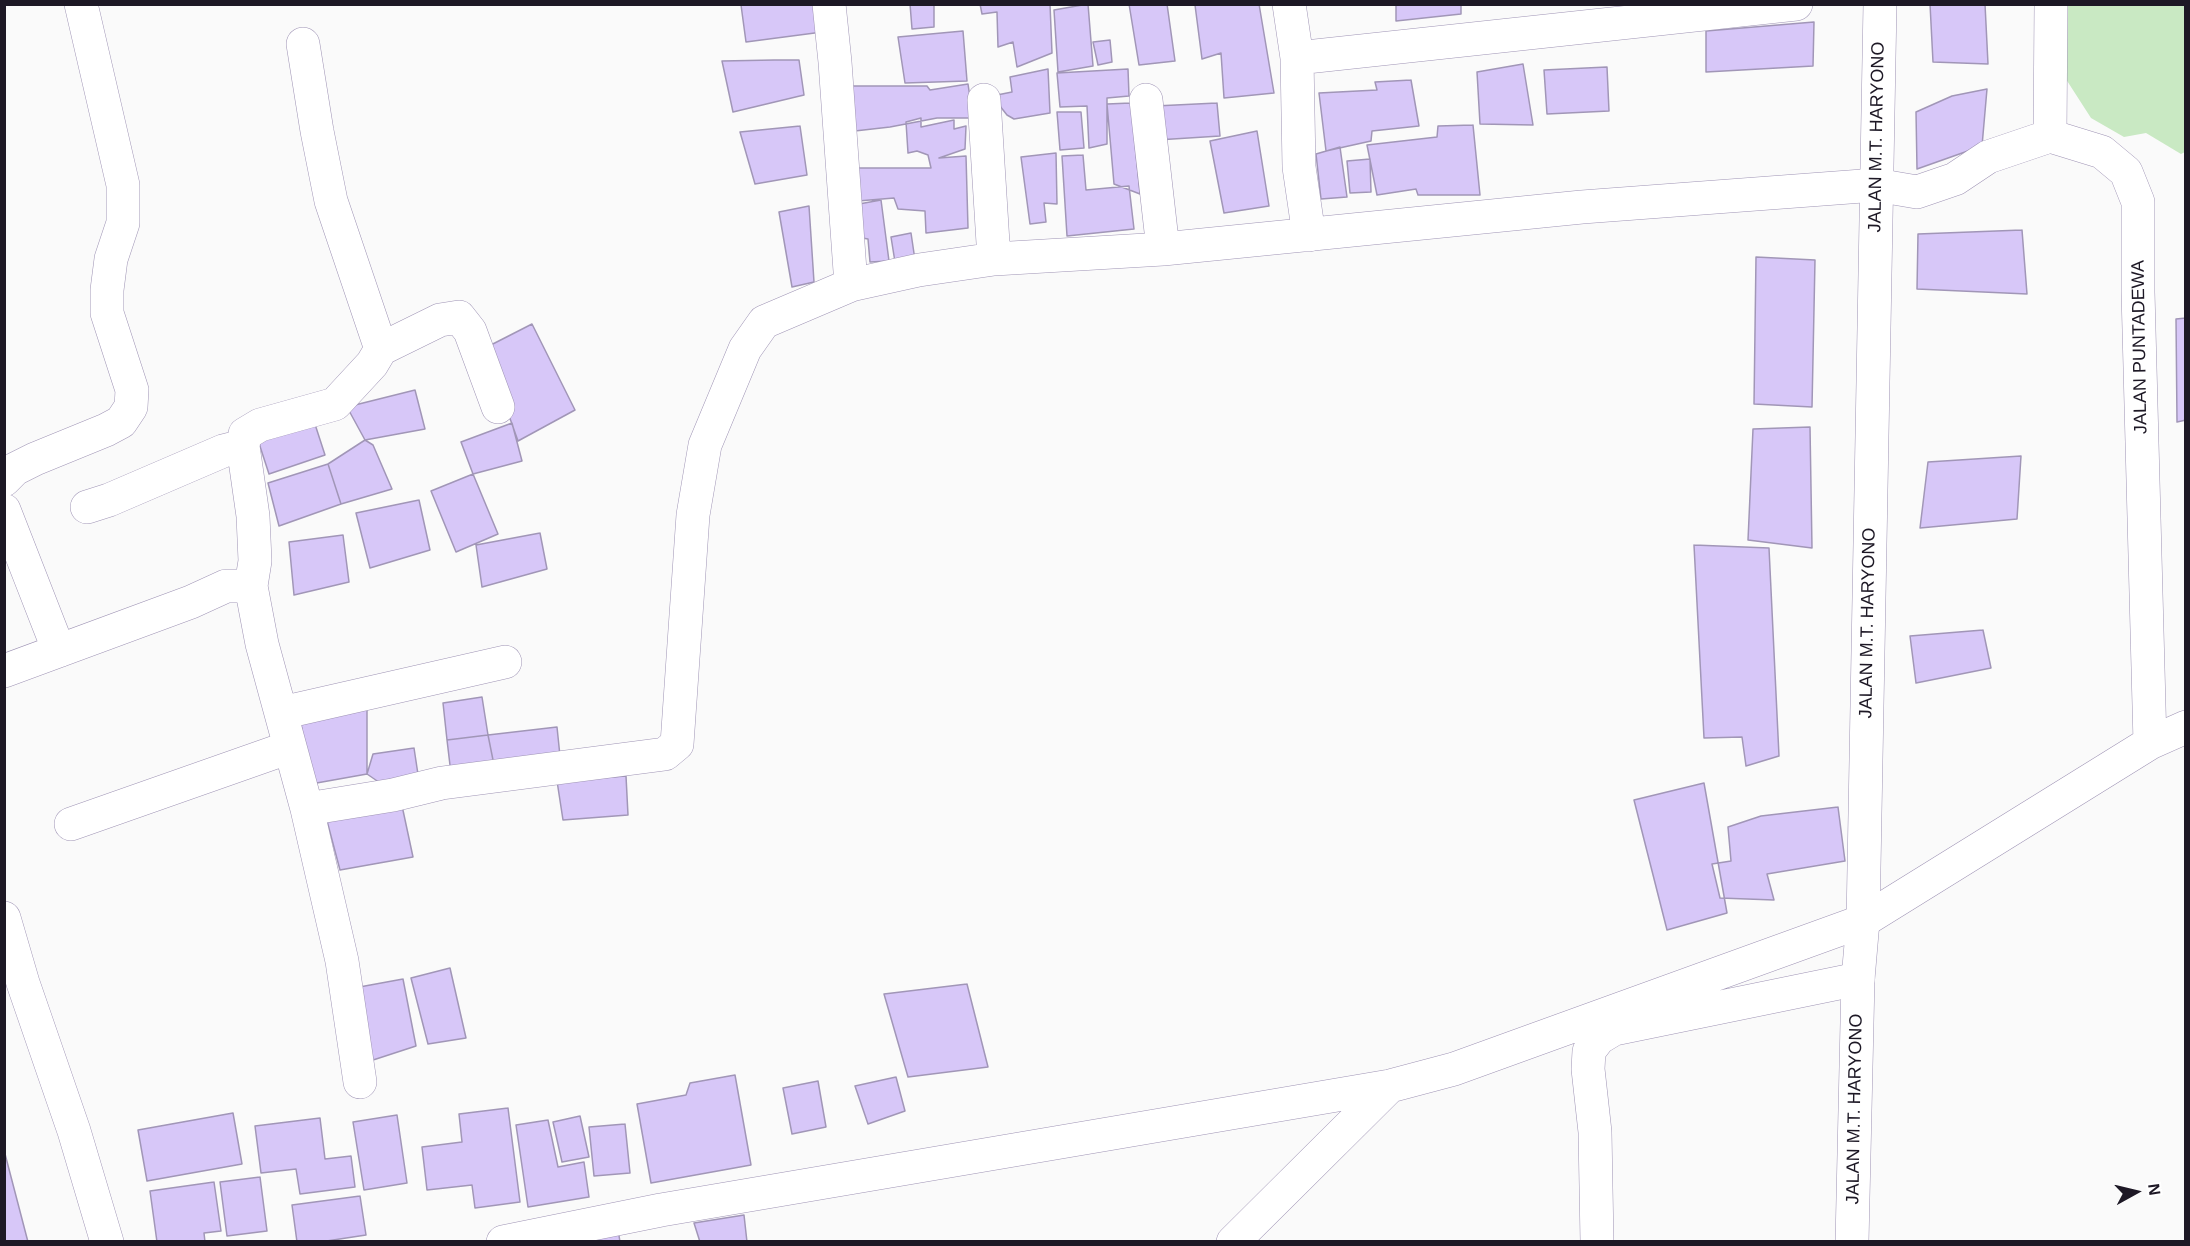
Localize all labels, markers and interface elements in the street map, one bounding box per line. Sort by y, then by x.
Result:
street label: JALAN M.T. HARYONO [1865,41,1889,233]
street label: JALAN PUNTADEWA [2128,260,2152,434]
street label: JALAN M.T. HARYONO [1856,527,1880,719]
street label: JALAN M.T. HARYONO [1843,1013,1867,1205]
north arrow [2106,1162,2166,1222]
text: N [2145,1183,2164,1196]

